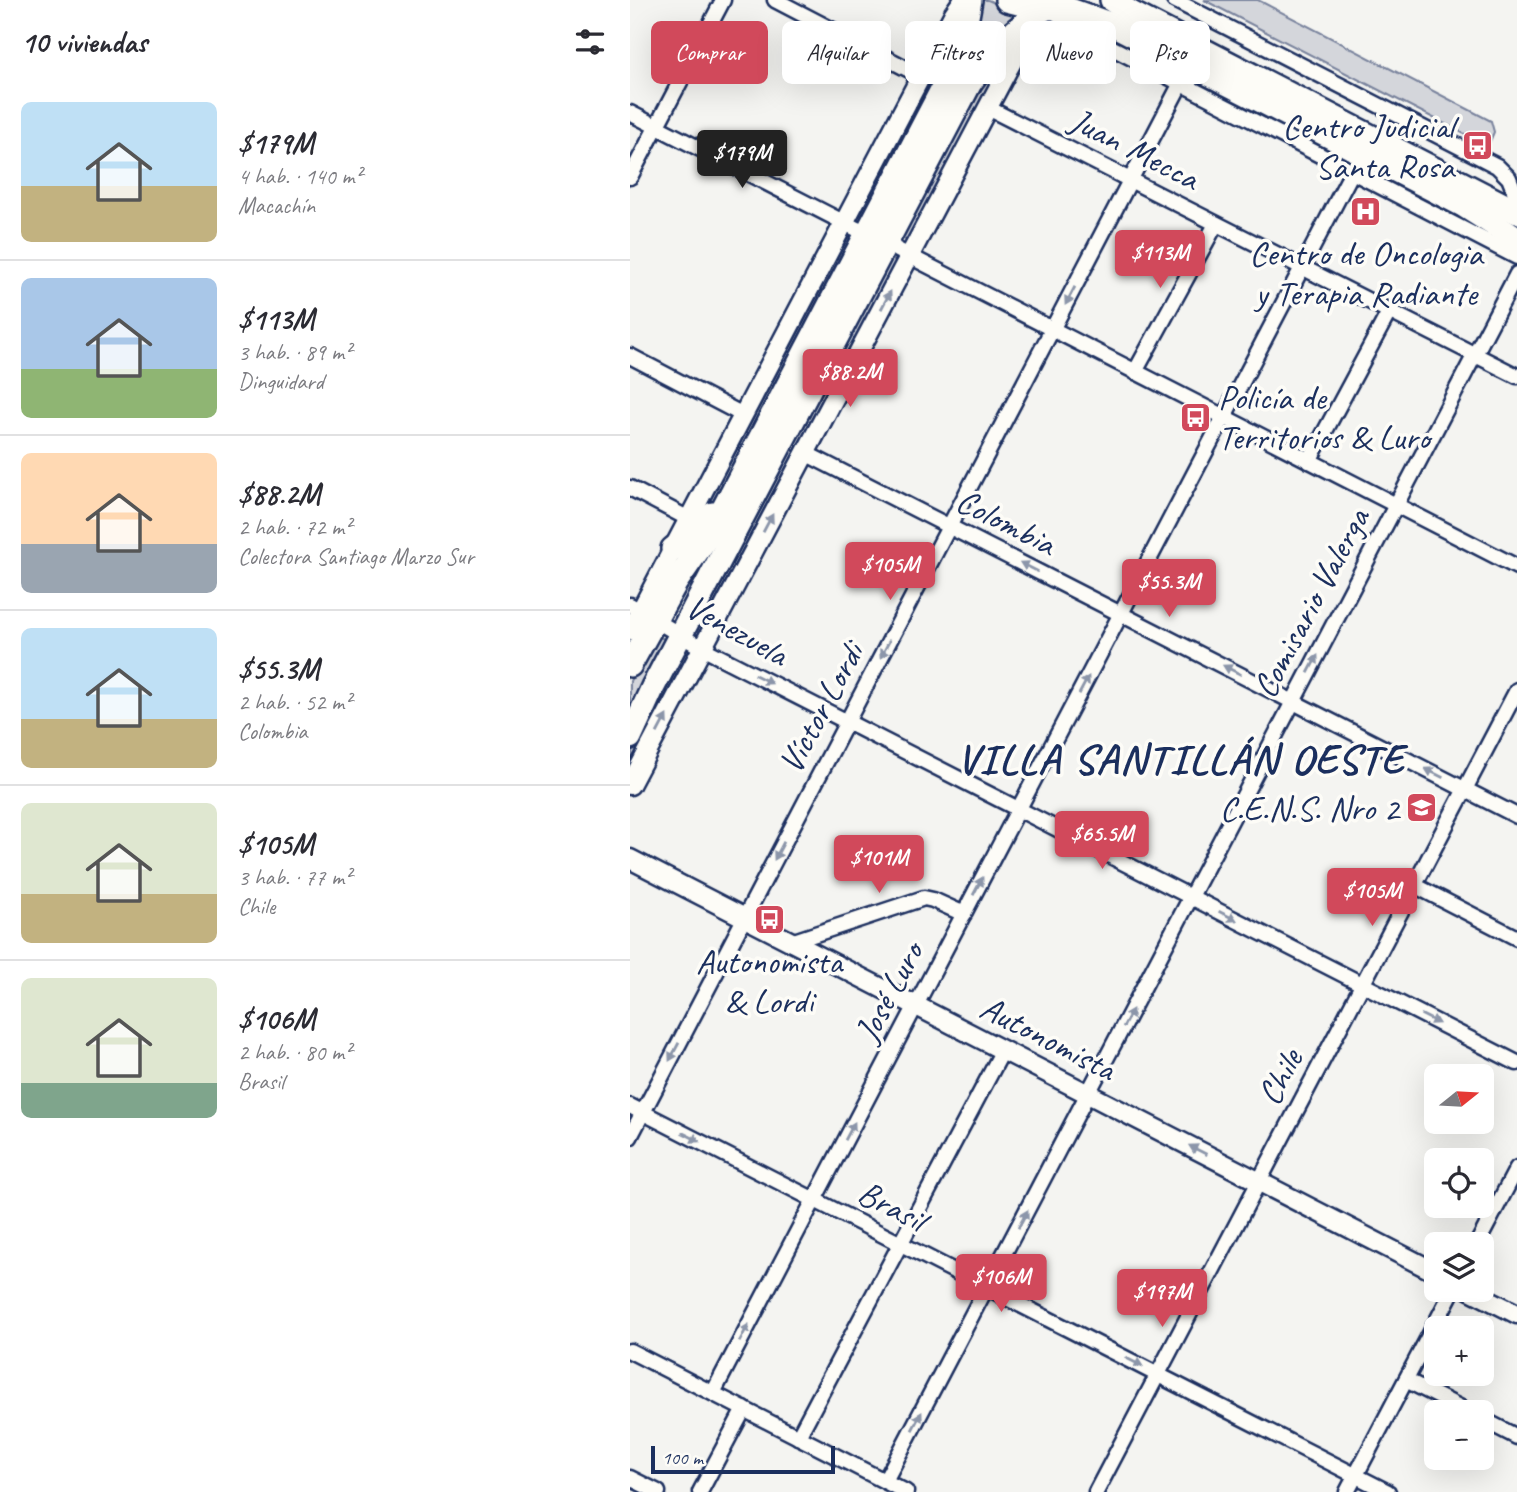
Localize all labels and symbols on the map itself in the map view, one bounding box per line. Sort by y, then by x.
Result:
street label: Juan Mecca [1061,97,1209,202]
place label: Centro Judicial Santa Rosa [1282,104,1460,189]
bus stop icon: Centro Judicial Santa Rosa [1460,129,1494,163]
pin: $179M [693,130,791,190]
hospital icon: Centro de Oncologia y Terapia Radiante [1349,195,1383,229]
pin: $113M [1111,230,1209,290]
place label: Centro de Oncologia y Terapia Radiante [1249,231,1485,316]
one-way arrow [1064,286,1076,306]
one-way arrow [880,290,892,310]
pin: $88.2M [793,350,907,409]
place label: Policía de Territorios & Luro [1218,375,1433,460]
bus stop icon: Policía de Territorios & Luro [1178,400,1212,434]
street label: Colombia [949,478,1066,567]
street label: Comisario Valerga [1242,499,1381,705]
one-way arrow [762,513,774,533]
pin: $105M [841,542,939,602]
pin: $55.3M [1112,560,1226,619]
one-way arrow [1019,562,1039,573]
street label: Venezuela [678,584,798,677]
street label: Víctor Lordi [768,631,876,781]
one-way arrow [879,639,891,659]
one-way arrow [1307,654,1319,674]
one-way arrow [1221,665,1241,677]
one-way arrow [753,673,773,684]
one-way arrow [1077,674,1089,694]
one-way arrow [656,714,668,734]
district label: VILLA SANTILLÁN OESTE [957,733,1409,786]
one-way arrow [1424,768,1444,779]
place label: C.E.N.S. Nro 2 [1220,786,1402,831]
school or university icon: C.E.N.S. Nro 2 [1405,791,1439,825]
pin: $65.5M [1045,812,1159,871]
pin: $101M [830,836,928,895]
one-way arrow [774,841,785,861]
pin: $105M [1323,869,1421,928]
one-way arrow [972,876,984,896]
bus stop icon: Autonomista & Lordi [752,903,786,937]
one-way arrow [1218,910,1238,921]
street label: José Luro [843,931,935,1051]
place label: Autonomista & Lordi [696,939,844,1024]
street label: Autonomista [973,985,1125,1092]
one-way arrow [1122,1008,1134,1027]
one-way arrow [1420,1013,1440,1024]
street label: Chile [1247,1039,1314,1113]
one-way arrow [668,1042,680,1062]
north arrow [1424,1064,1494,1134]
one-way arrow [844,1121,856,1141]
one-way arrow [681,1131,701,1142]
one-way arrow [1188,1145,1208,1156]
street label: Brasil [850,1170,939,1245]
one-way arrow [1017,1209,1028,1229]
pin: $106M [952,1254,1050,1314]
pin: $197M [1113,1270,1211,1329]
one-way arrow [738,1322,750,1342]
one-way arrow [1124,1357,1144,1368]
one-way arrow [911,1411,923,1431]
scale bar [651,1443,835,1475]

